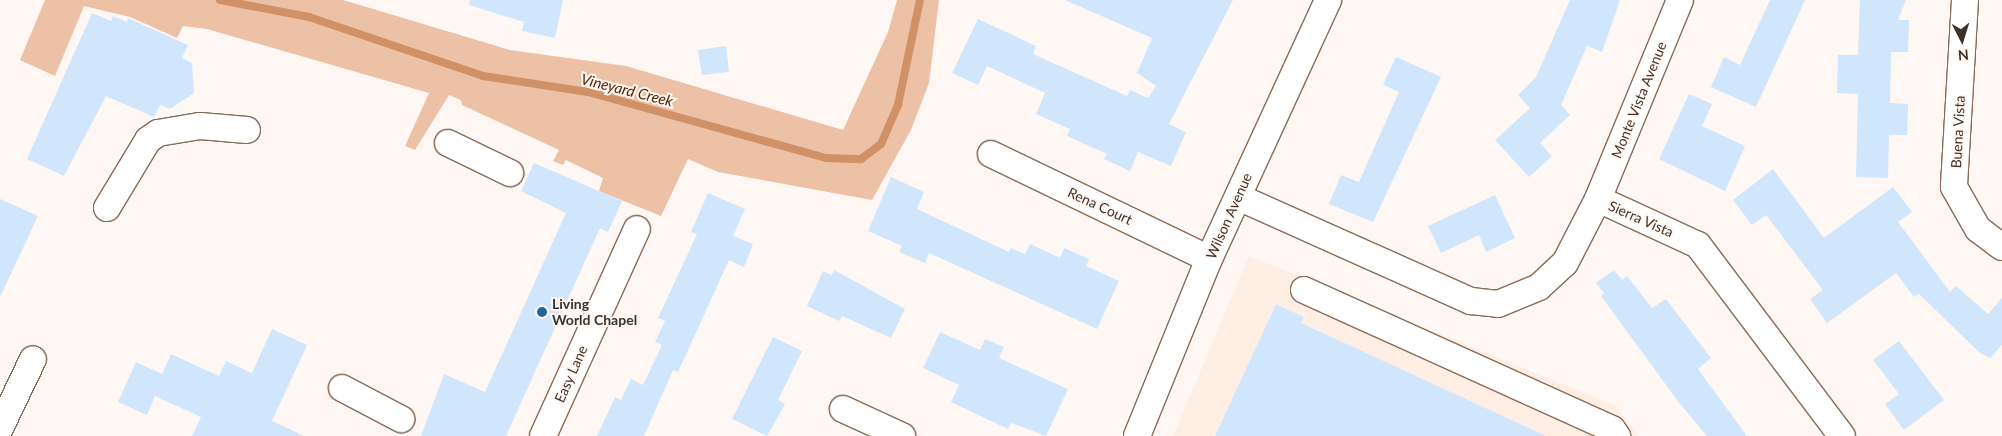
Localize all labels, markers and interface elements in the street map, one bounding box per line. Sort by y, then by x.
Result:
north arrow [1937,15,1987,65]
street label: Monte Vista Avenue [1608,39,1670,161]
text: N [1957,47,1969,64]
water label: Vineyard Creek [579,70,675,110]
street label: Buena Vista [1948,95,1968,169]
street label: Wilson Avenue [1202,170,1256,262]
street label: Rena Court [1065,184,1135,228]
street label: Sierra Vista [1606,197,1676,241]
place label: Living World Chapel [552,296,637,328]
marker: Living World Chapel [536,306,548,318]
street label: Easy Lane [551,343,591,405]

